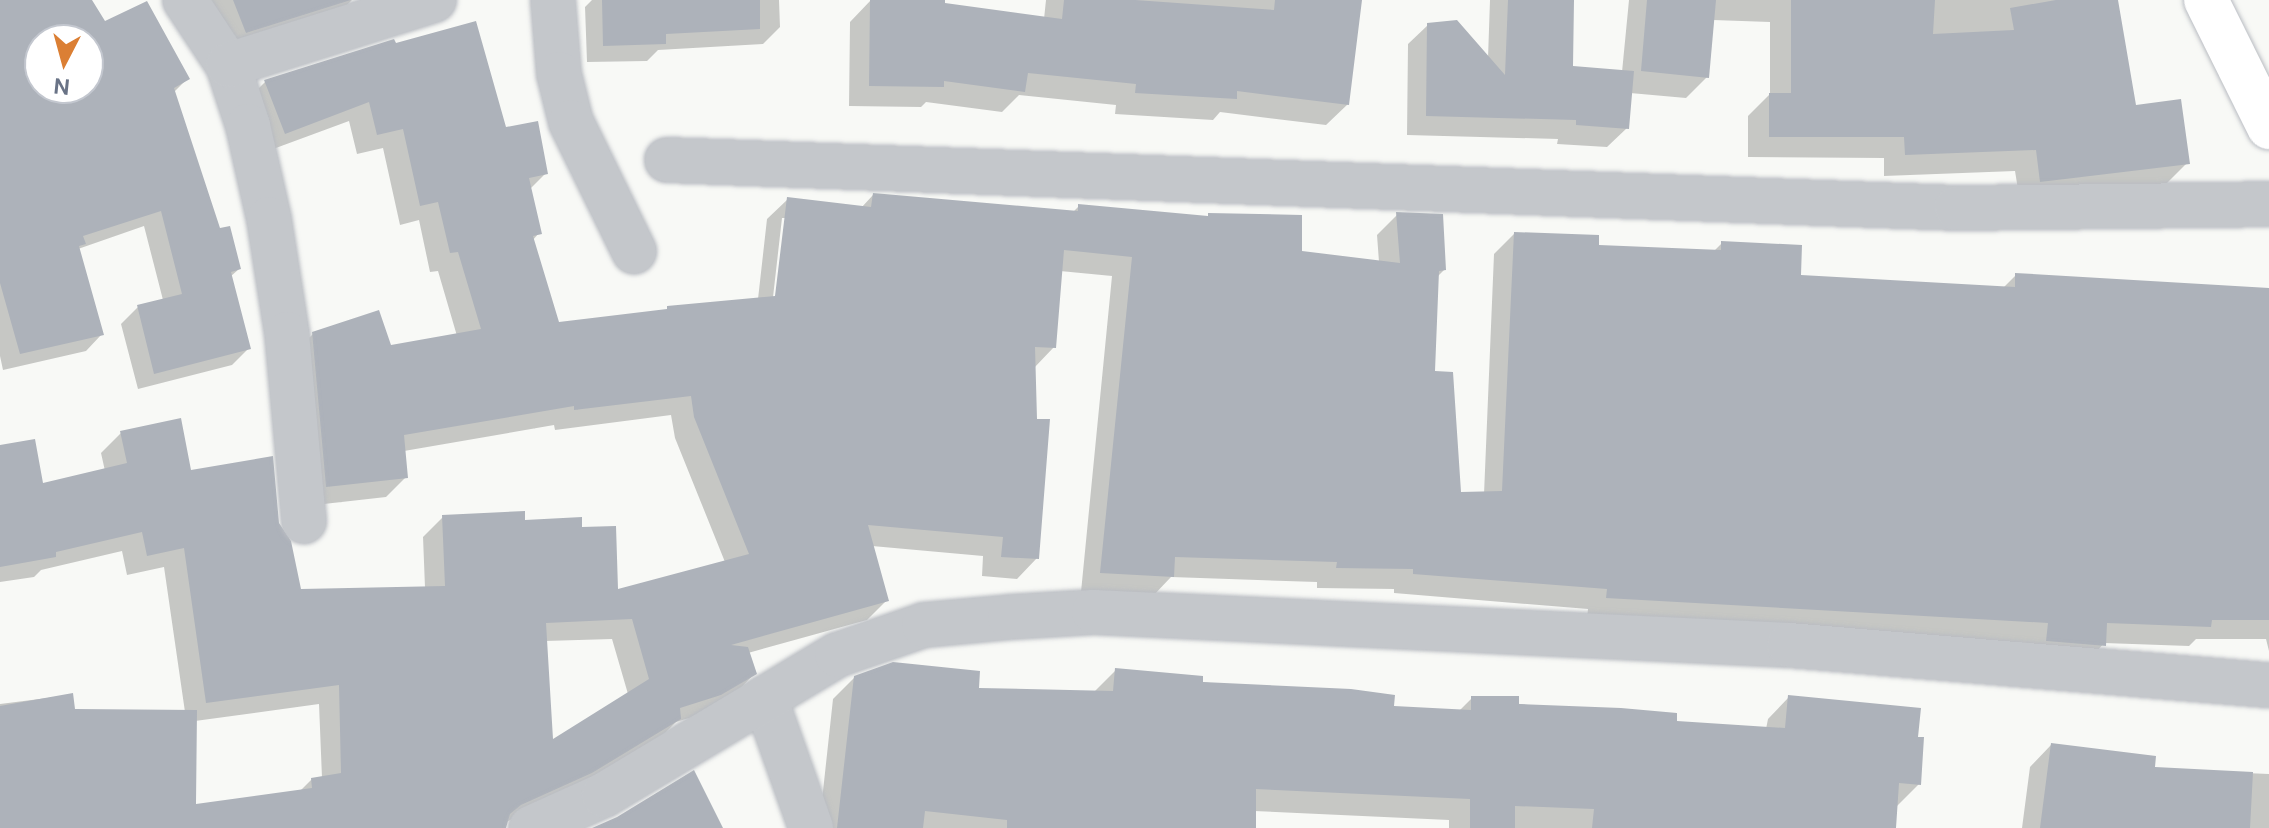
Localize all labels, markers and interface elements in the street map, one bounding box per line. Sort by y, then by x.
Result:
north arrow [24,24,104,104]
text: N [52,71,71,102]

